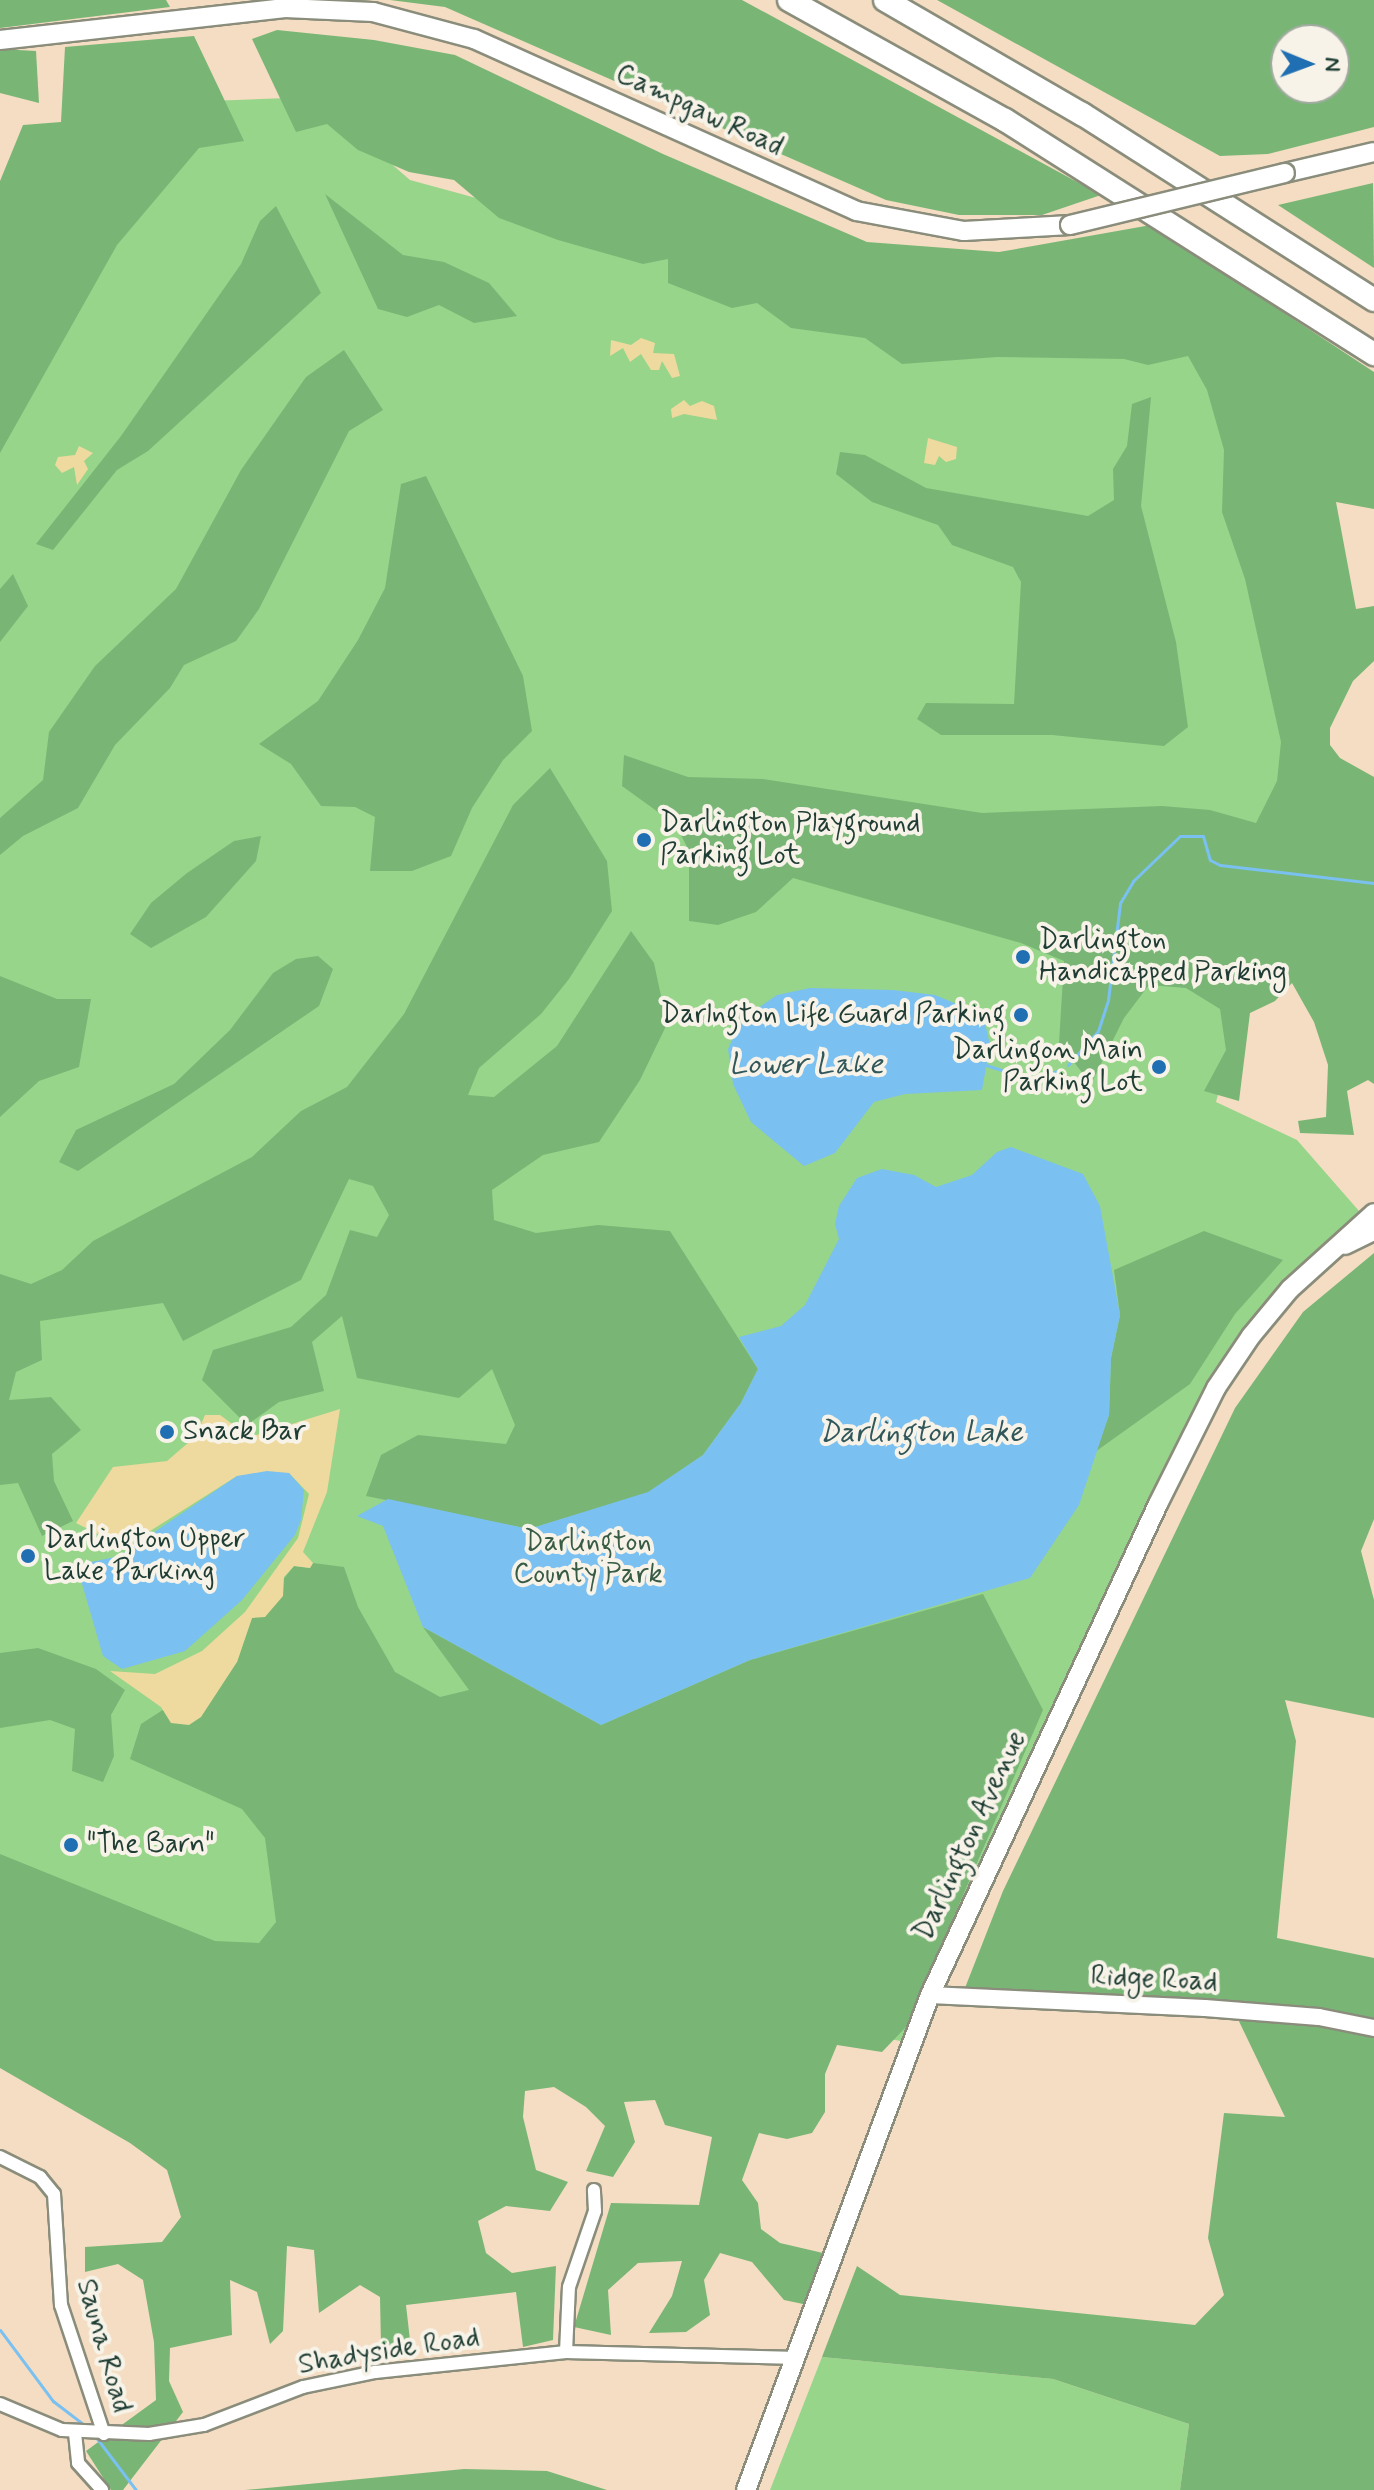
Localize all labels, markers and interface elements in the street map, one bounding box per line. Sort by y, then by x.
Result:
north arrow [1270,24,1350,104]
text: N [1318,57,1346,72]
street label: Campgaw Road [610,58,788,164]
place label: Darlington Playground Parking Lot [660,807,922,873]
marker: Darlington Playground Parking Lot [635,831,653,849]
place label: Darlington Handicapped Parking [1039,924,1283,990]
marker: Darlington Handicapped Parking [1014,948,1032,966]
place label: Darlngton Life Guard Parking [657,998,1005,1032]
marker: Darlngton Life Guard Parking [1012,1006,1030,1024]
place label: Darlingon Main Parking Lot [952,1034,1143,1100]
water label: Lower Lake [731,1047,881,1083]
marker: Darlingon Main Parking Lot [1150,1058,1168,1076]
place label: Snack Bar [183,1415,305,1449]
water label: Darlington Lake [817,1415,1025,1451]
marker: Snack Bar [158,1423,176,1441]
place label: Darlington Upper Lake Parking [44,1523,246,1589]
park label: Darlington County Park [514,1526,662,1592]
marker: Darlington Upper Lake Parking [19,1547,37,1565]
street label: Darlington Avenue [909,1728,1033,1944]
place label: "The Barn" [87,1828,220,1862]
marker: "The Barn" [62,1836,80,1854]
street label: Ridge Road [1089,1960,1219,2000]
street label: Sauna Road [68,2276,138,2416]
street label: Shadyside Road [296,2321,482,2383]

